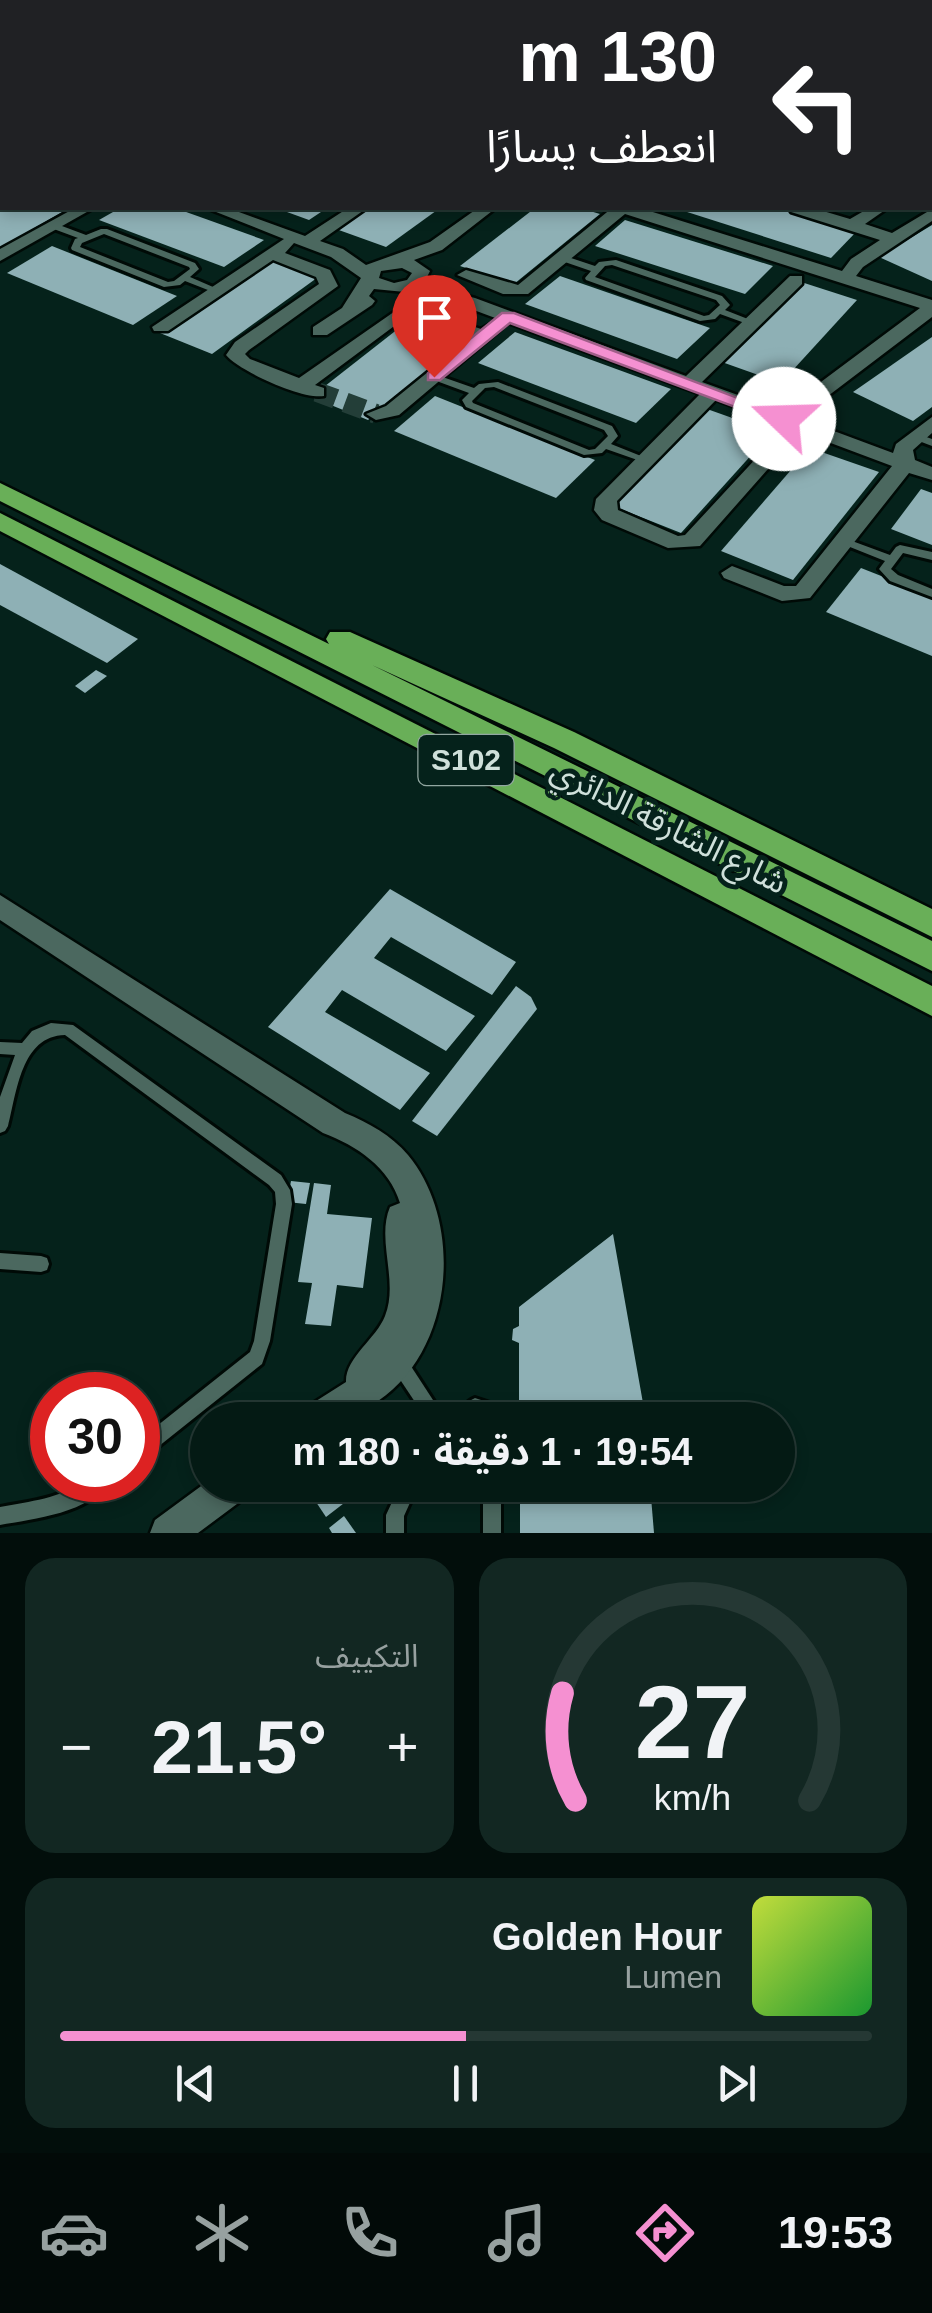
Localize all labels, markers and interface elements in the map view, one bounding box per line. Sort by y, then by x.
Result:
text: 130 m [519,18,717,96]
icon: left [752,40,882,170]
text: انعطف يسارًا [486,121,717,172]
pin [392,275,477,378]
icon: arrive [407,290,462,345]
position arrow [732,367,836,471]
road number: S102 [418,735,514,785]
street label: شارع الشارقة الدائري [542,751,793,907]
speed limit sign: 30 [30,1372,160,1502]
text: 19:54 · 1 دقيقة · 180 m [293,1431,692,1473]
text: التكييف [315,1638,419,1674]
text: 27 [635,1664,751,1780]
text: 21.5° [151,1705,327,1789]
text: − [60,1716,92,1778]
text: + [386,1716,419,1778]
text: km/h [654,1778,731,1818]
text: Golden Hour [492,1916,722,1958]
text: Lumen [624,1959,722,1995]
icon: previous [168,2056,223,2111]
icon: pause [438,2056,493,2111]
icon: next [709,2056,764,2111]
icon: car [39,2198,109,2268]
icon: climate [187,2198,257,2268]
icon: phone [335,2198,405,2268]
icon: music [482,2198,552,2268]
icon: directions [630,2198,700,2268]
text: 19:53 [778,2207,893,2258]

